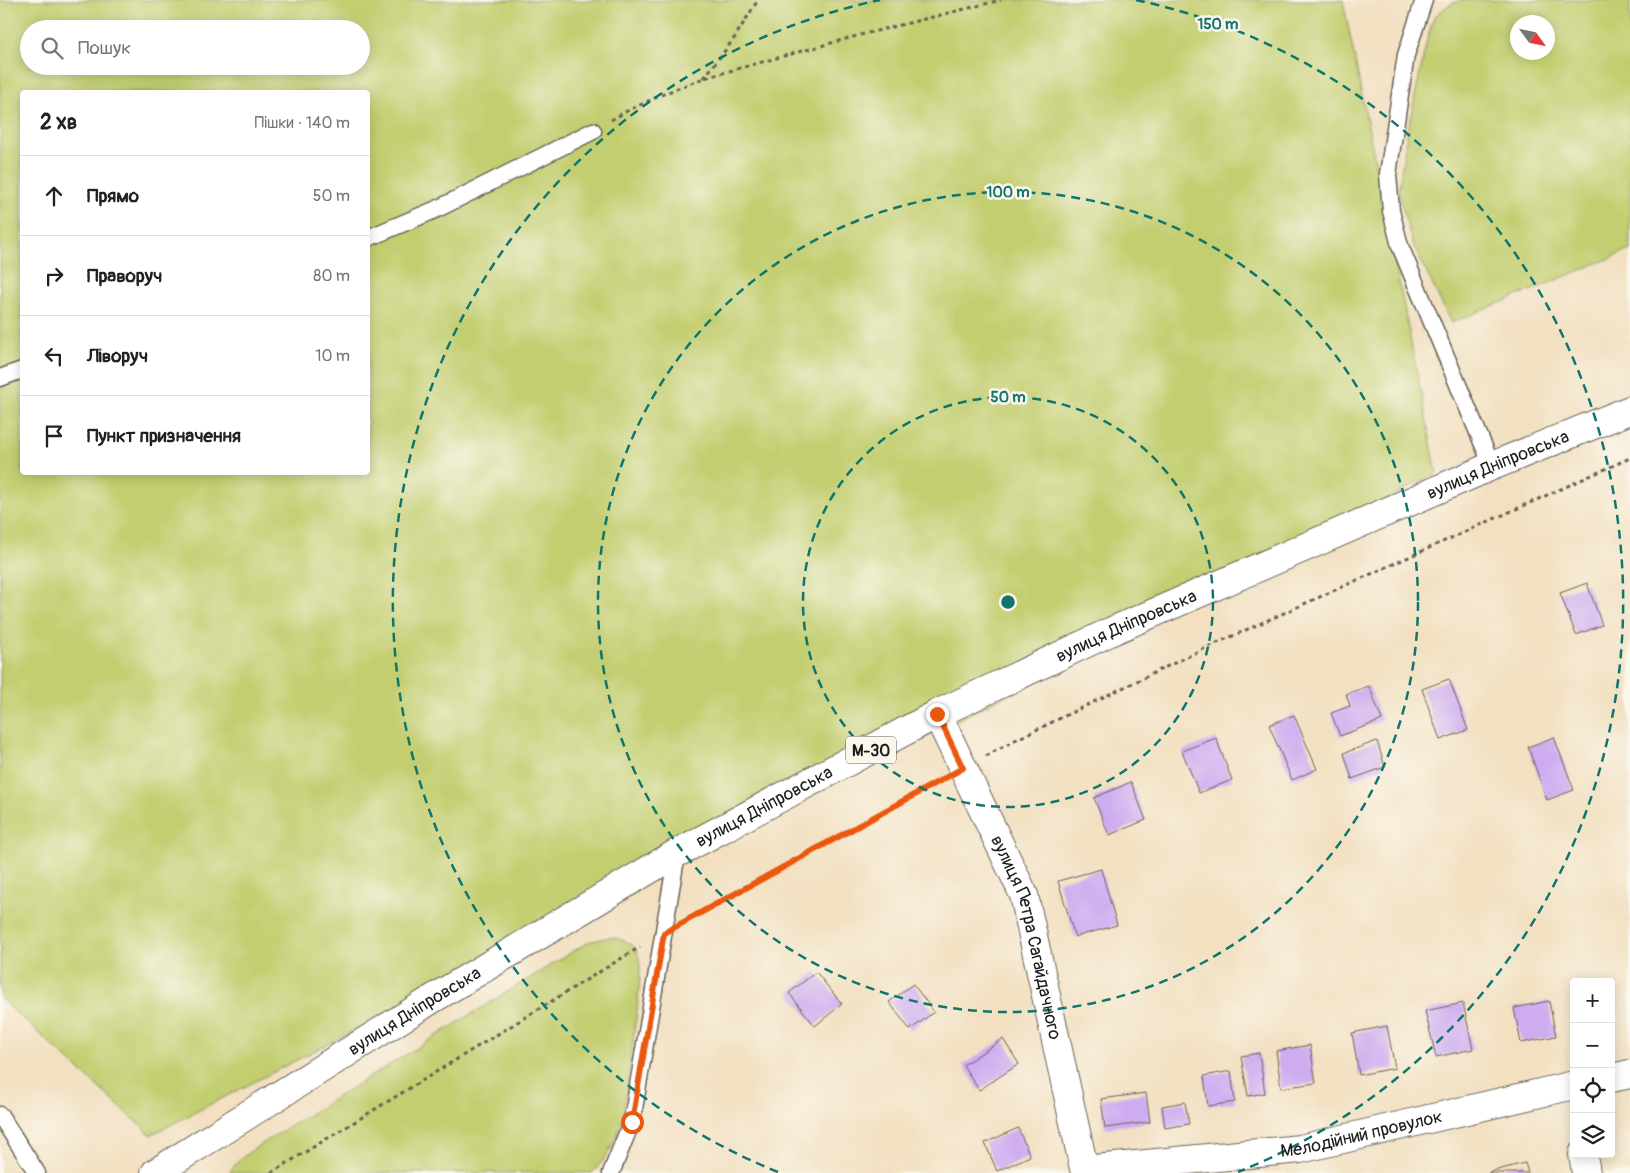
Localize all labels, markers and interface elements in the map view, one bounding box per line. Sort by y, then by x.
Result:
text: 150 m [1198,15,1238,34]
north arrow [1510,15,1555,60]
search box [20,20,370,75]
icon: search [38,34,66,62]
text: Пошук [78,36,131,60]
text: 2 хв [40,109,77,136]
text: Пішки · 140 m [255,113,350,133]
icon: ahead [40,182,68,210]
text: 100 m [987,183,1029,202]
text: Прямо [87,184,139,208]
text: 50 m [313,186,350,206]
icon: right [40,262,68,290]
text: Праворуч [87,264,162,288]
text: 80 m [313,266,350,286]
icon: left [40,342,68,370]
text: Ліворуч [87,344,148,368]
text: 10 m [315,346,350,366]
text: 50 m [991,388,1025,407]
icon: arrive [40,422,68,450]
text: Пункт призначення [87,424,241,448]
street label: вулиця Дніпровська [1423,425,1572,505]
street label: вулиця Дніпровська [1052,585,1200,668]
centre of rings [999,593,1017,611]
route end [926,703,949,726]
road number: М-30 [846,736,896,764]
street label: вулиця Дніпровська [692,761,837,853]
street label: вулиця Петра Сагайдачного [985,832,1066,1042]
street label: вулиця Дніпровська [344,962,485,1061]
map controls [1570,978,1615,1158]
button: + [1570,978,1615,1023]
button: − [1570,1023,1615,1068]
button: locate [1570,1068,1615,1113]
street label: Мелодійний провулок [1279,1105,1445,1163]
route start [621,1111,644,1134]
button: layers [1570,1113,1615,1158]

